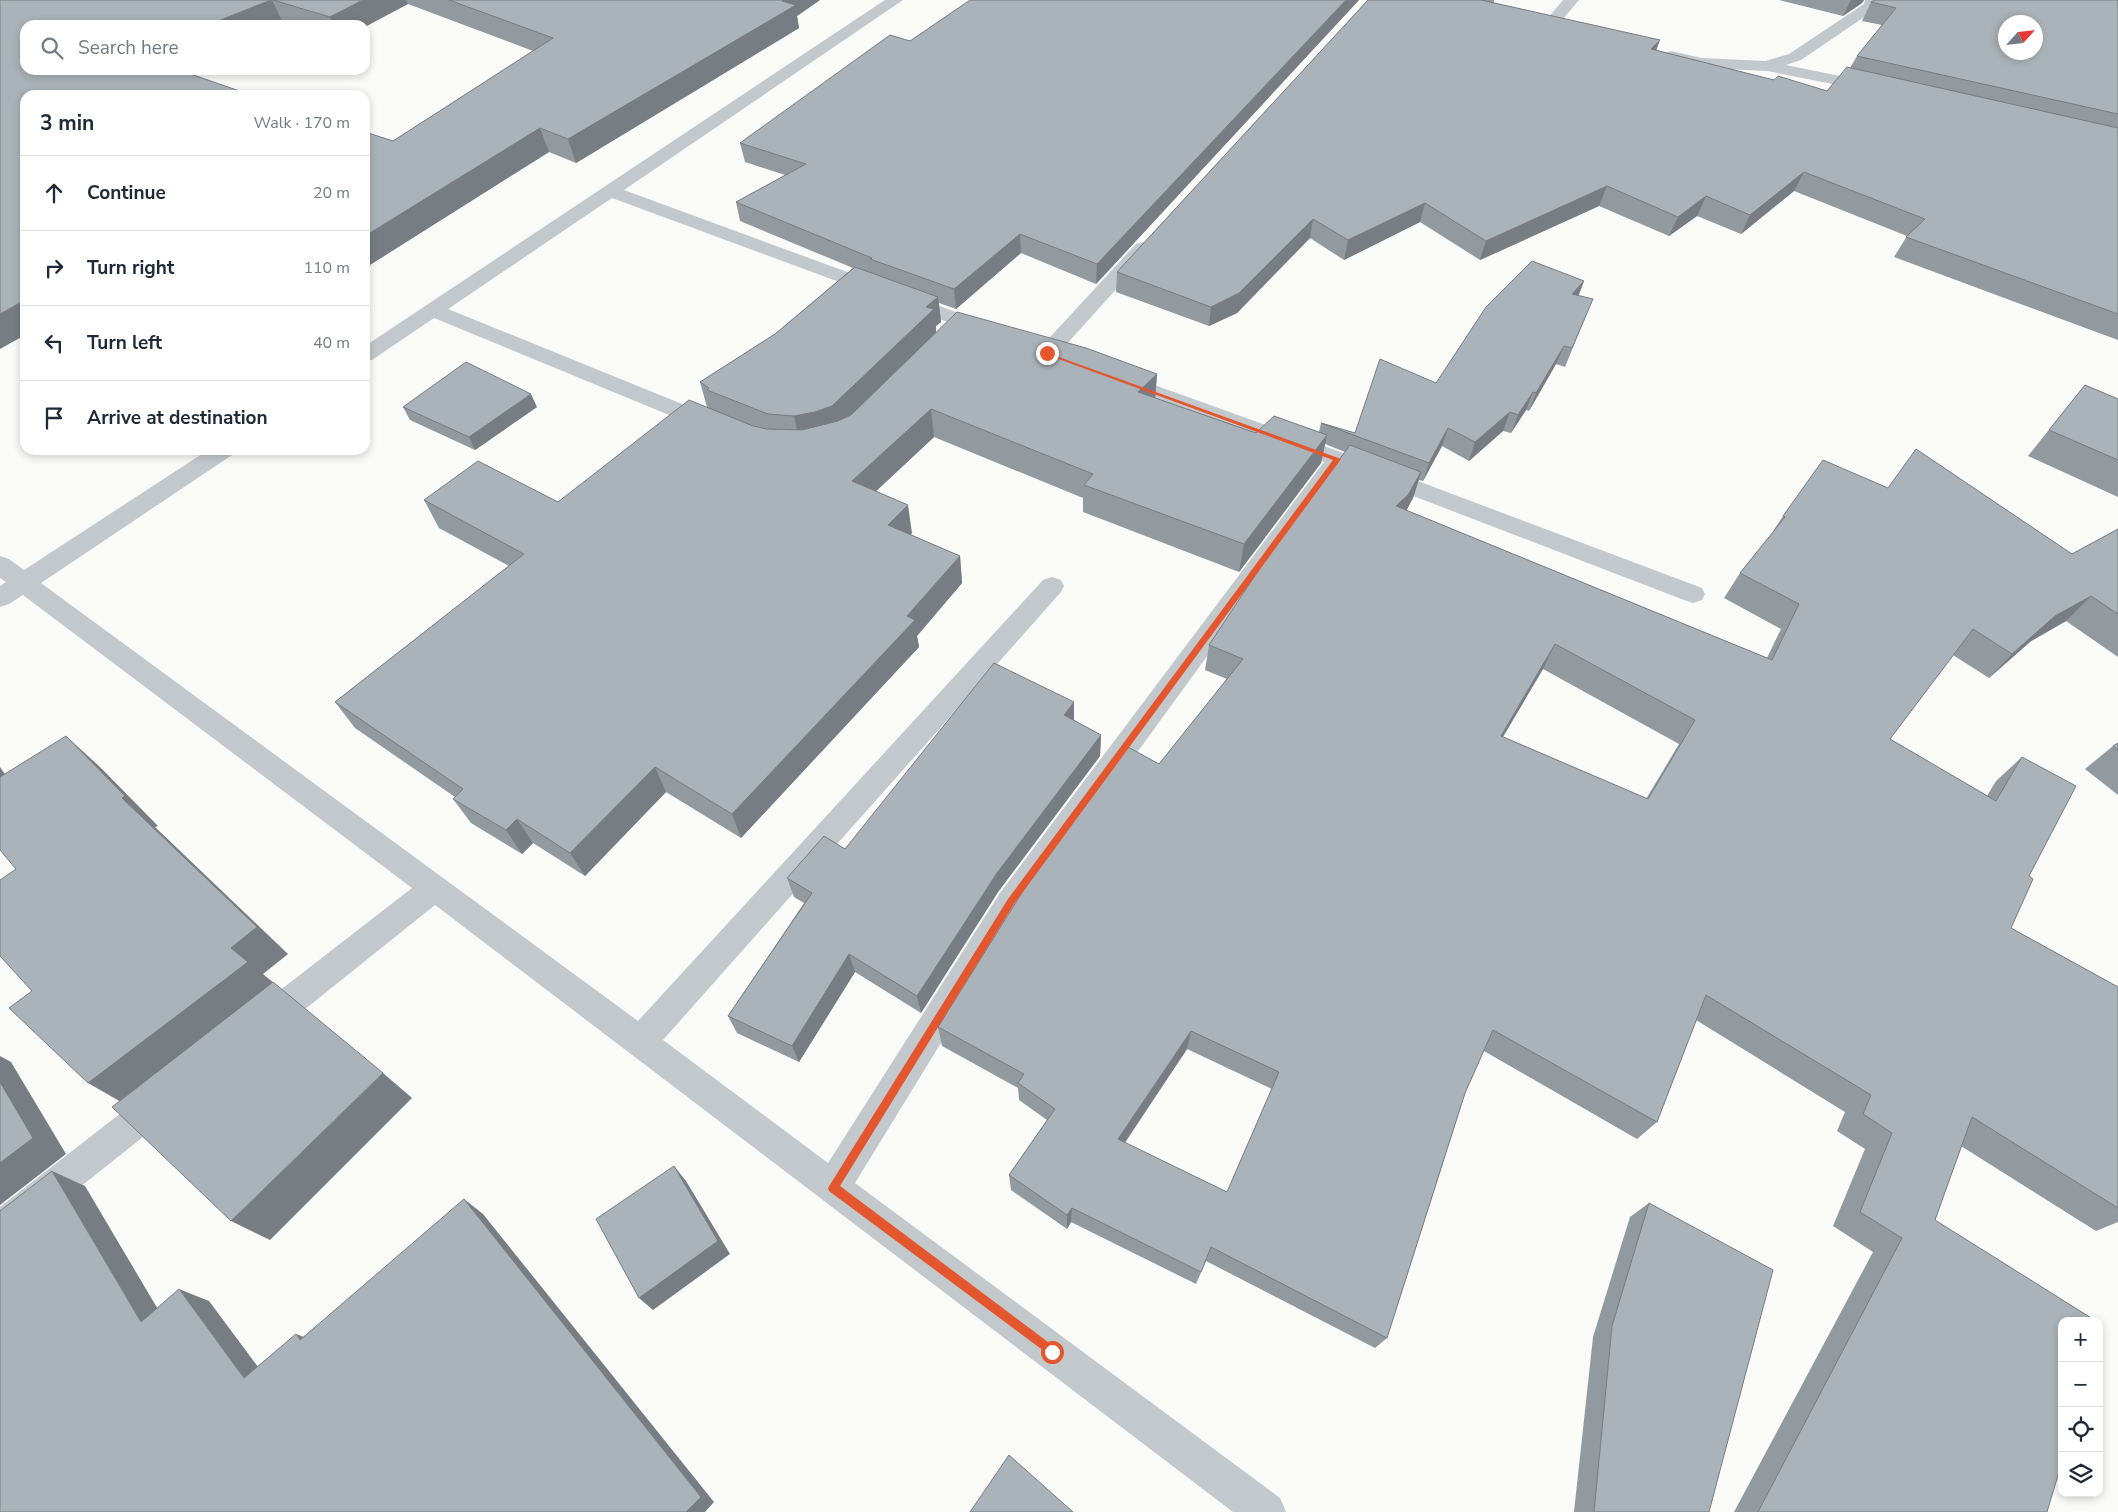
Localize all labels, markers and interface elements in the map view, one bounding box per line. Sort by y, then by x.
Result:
north arrow [1998,15,2043,60]
search box [20,20,370,75]
icon: search [38,34,66,62]
text: Search here [78,35,179,61]
text: 3 min [40,109,94,137]
text: Walk · 170 m [254,112,350,134]
icon: ahead [40,179,68,207]
text: Continue [87,180,166,206]
text: 20 m [313,182,350,204]
icon: right [40,254,68,282]
text: Turn right [87,255,174,281]
text: 110 m [303,257,350,279]
icon: left [40,329,68,357]
text: Turn left [87,330,162,356]
text: 40 m [313,332,350,354]
route end [1036,342,1059,365]
icon: arrive [40,404,68,432]
text: Arrive at destination [87,405,268,431]
map controls [2058,1317,2103,1497]
button: + [2058,1317,2103,1362]
route start [1041,1341,1064,1364]
button: − [2058,1362,2103,1407]
button: locate [2058,1407,2103,1452]
button: layers [2058,1452,2103,1497]

